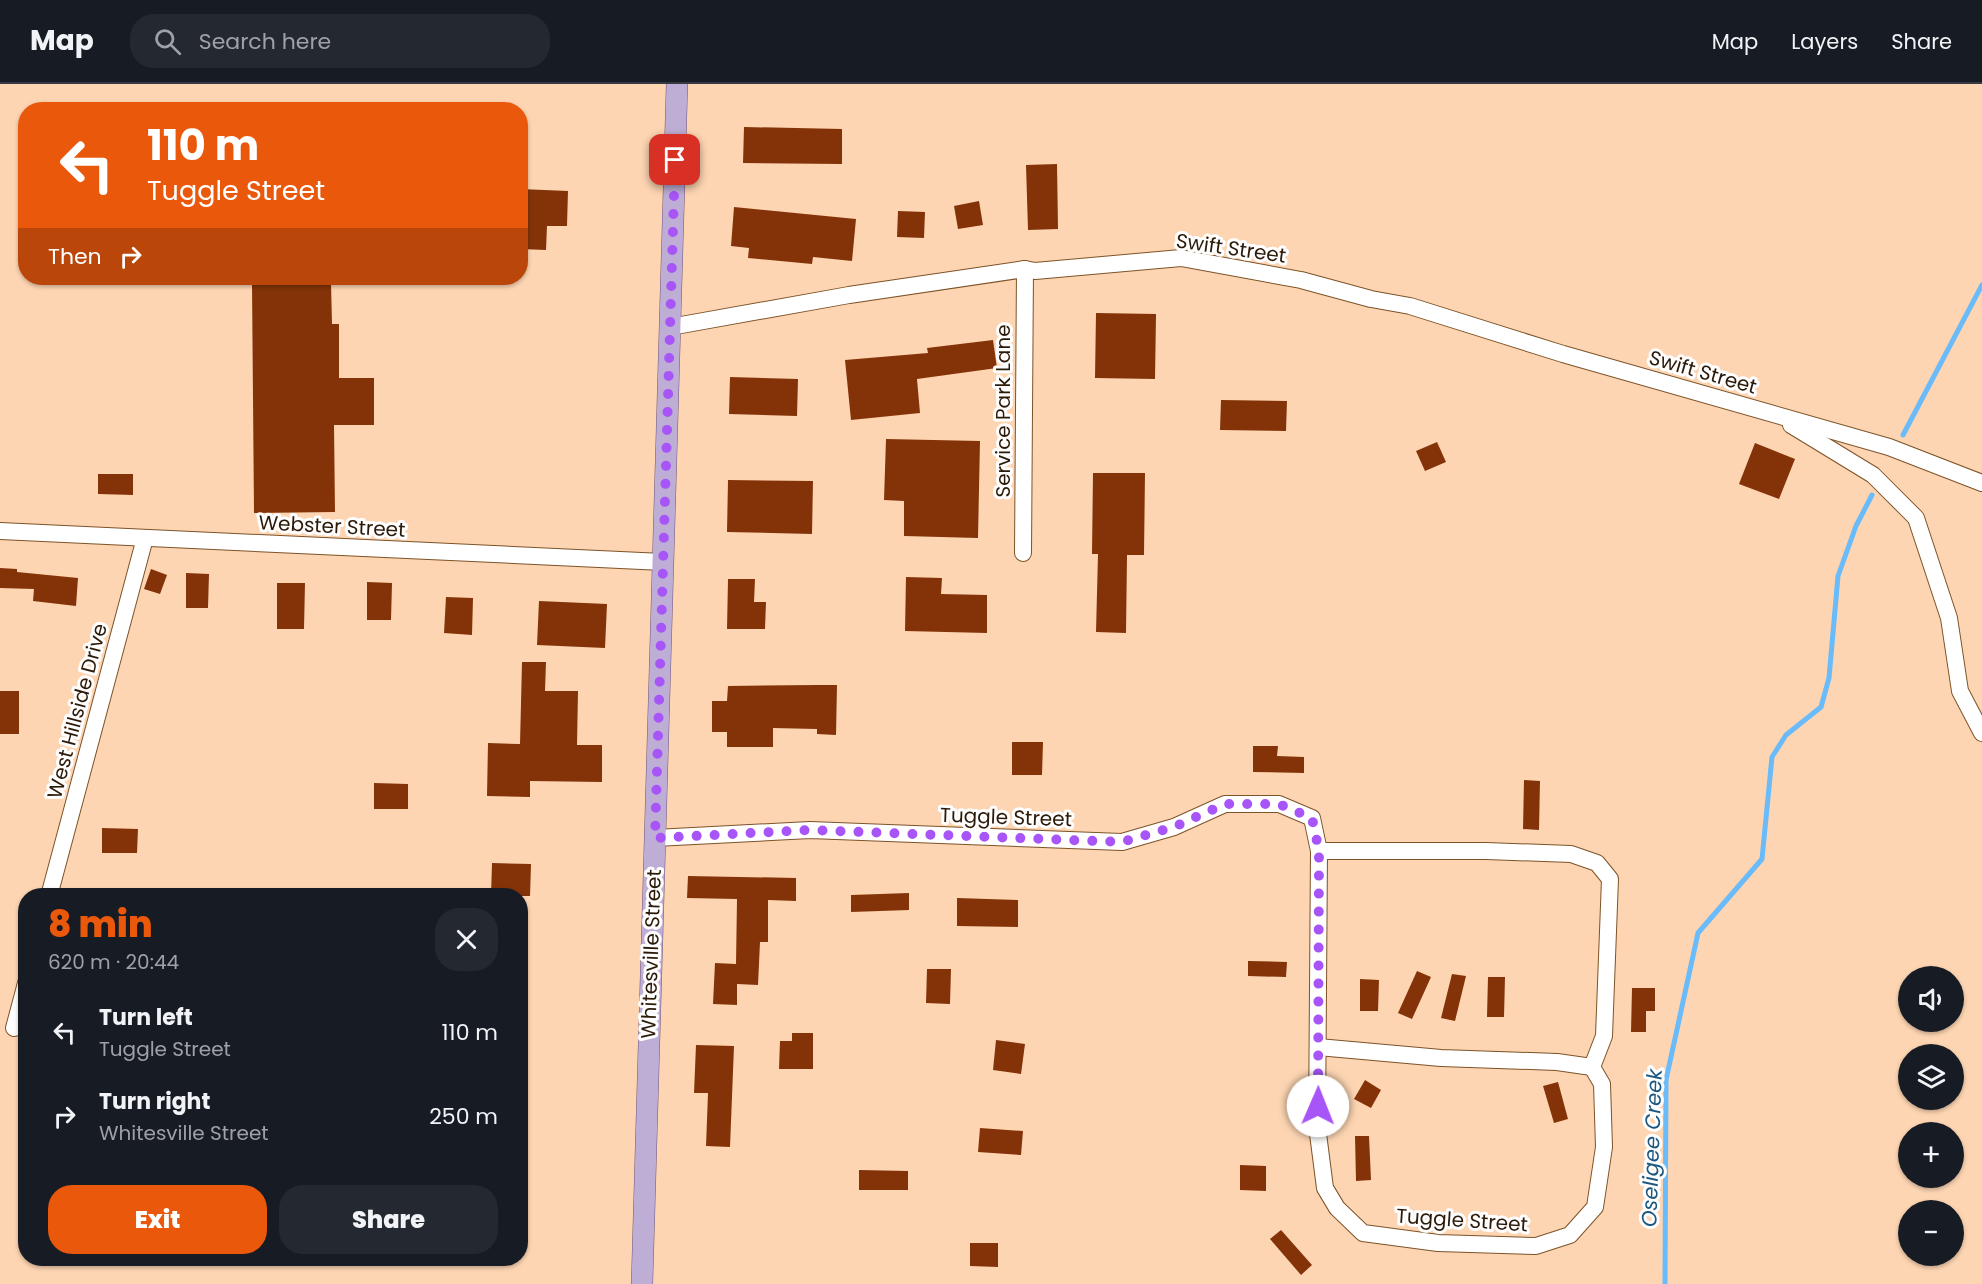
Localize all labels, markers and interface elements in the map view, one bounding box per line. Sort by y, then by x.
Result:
search box [130,14,550,68]
text: Map [30,21,94,60]
icon: search [151,25,184,58]
text: Search here [199,26,331,57]
text: Map [1712,27,1758,56]
text: Layers [1791,27,1858,56]
text: Share [1891,27,1952,56]
text: 110 m [147,116,259,175]
icon: left [48,126,126,204]
pin [649,134,700,185]
icon: arrive [658,143,691,176]
text: Tuggle Street [147,172,325,209]
street label: Swift Street [1174,226,1288,270]
icon: right [114,240,147,273]
text: Then [48,241,102,272]
street label: Service Park Lane [989,324,1017,498]
street label: Swift Street [1646,343,1760,401]
street label: Webster Street [258,508,406,544]
street label: West Hillside Drive [40,620,114,802]
street label: Tuggle Street [940,801,1072,833]
street label: Whitesville Street [634,869,668,1039]
text: 8 min [48,899,153,950]
button: close [435,908,498,971]
text: 620 m · 20:44 [48,948,179,976]
map controls [1898,966,1964,1266]
button: sound [1898,966,1964,1032]
text: Turn left [99,1002,193,1033]
icon: left [48,1016,81,1049]
text: 110 m [442,1017,498,1048]
text: Tuggle Street [99,1035,231,1063]
button: layers [1898,1044,1964,1110]
water label: Oseligee Creek [1634,1067,1669,1228]
position arrow [1286,1074,1350,1138]
text: Turn right [99,1086,210,1117]
icon: right [48,1100,81,1133]
text: 250 m [429,1101,498,1132]
text: Whitesville Street [99,1119,269,1147]
button: + [1898,1122,1964,1188]
button: Exit [48,1185,267,1254]
button: Share [279,1185,498,1254]
button: − [1898,1200,1964,1266]
street label: Tuggle Street [1395,1201,1529,1239]

